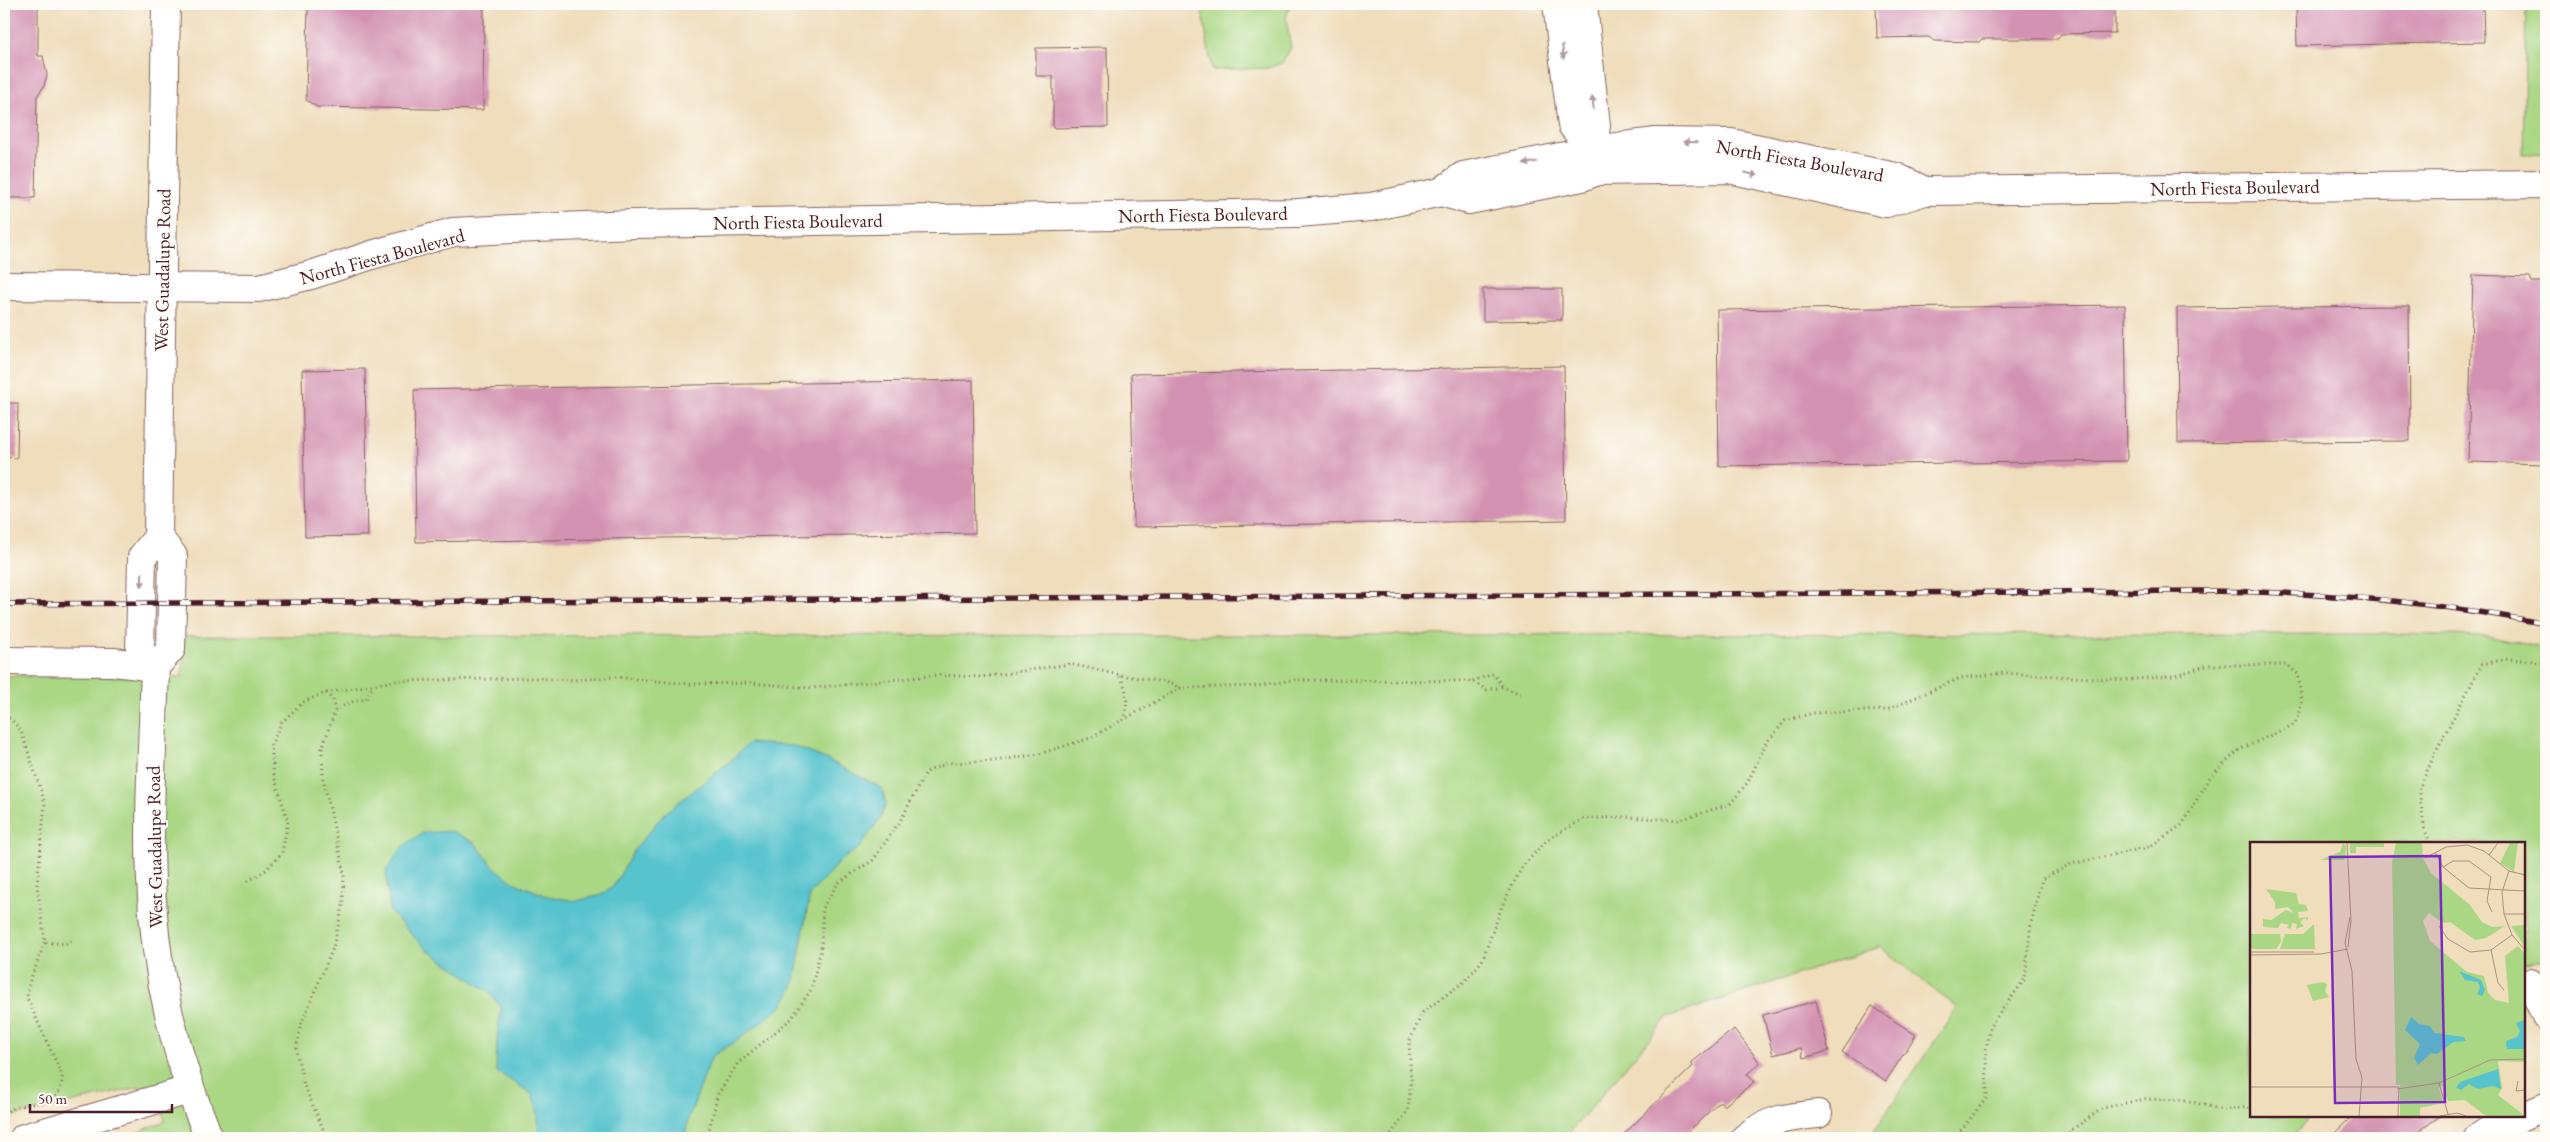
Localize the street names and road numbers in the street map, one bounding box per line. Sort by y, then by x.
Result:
street label: North Fiesta Boulevard [1714,133,1886,188]
street label: North Fiesta Boulevard [2150,174,2320,201]
street label: West Guadalupe Road [149,188,176,352]
street label: North Fiesta Boulevard [1118,201,1288,228]
street label: North Fiesta Boulevard [713,208,883,235]
street label: North Fiesta Boulevard [297,222,468,291]
street label: West Guadalupe Road [141,765,168,929]

